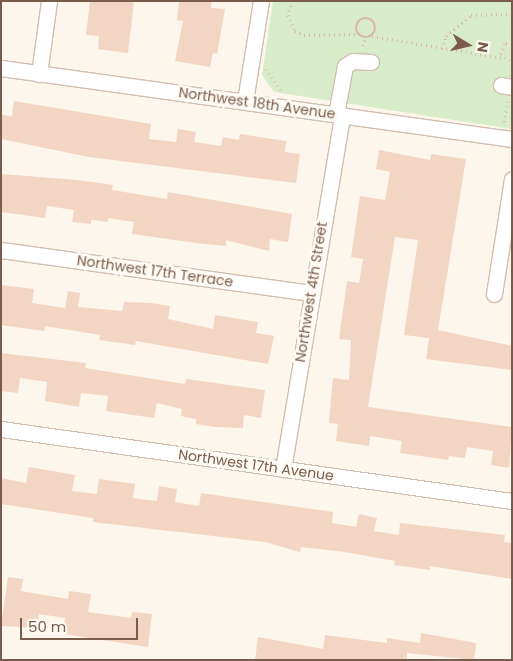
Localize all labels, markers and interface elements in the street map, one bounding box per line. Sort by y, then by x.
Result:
north arrow [443,20,493,70]
text: N [472,41,494,54]
street label: Northwest 18th Avenue [178,84,336,122]
street label: Northwest 4th Street [292,221,330,363]
street label: Northwest 17th Terrace [76,252,234,290]
street label: Northwest 17th Avenue [177,446,335,484]
scale bar [22,608,140,640]
text: 50 m [28,616,66,637]

